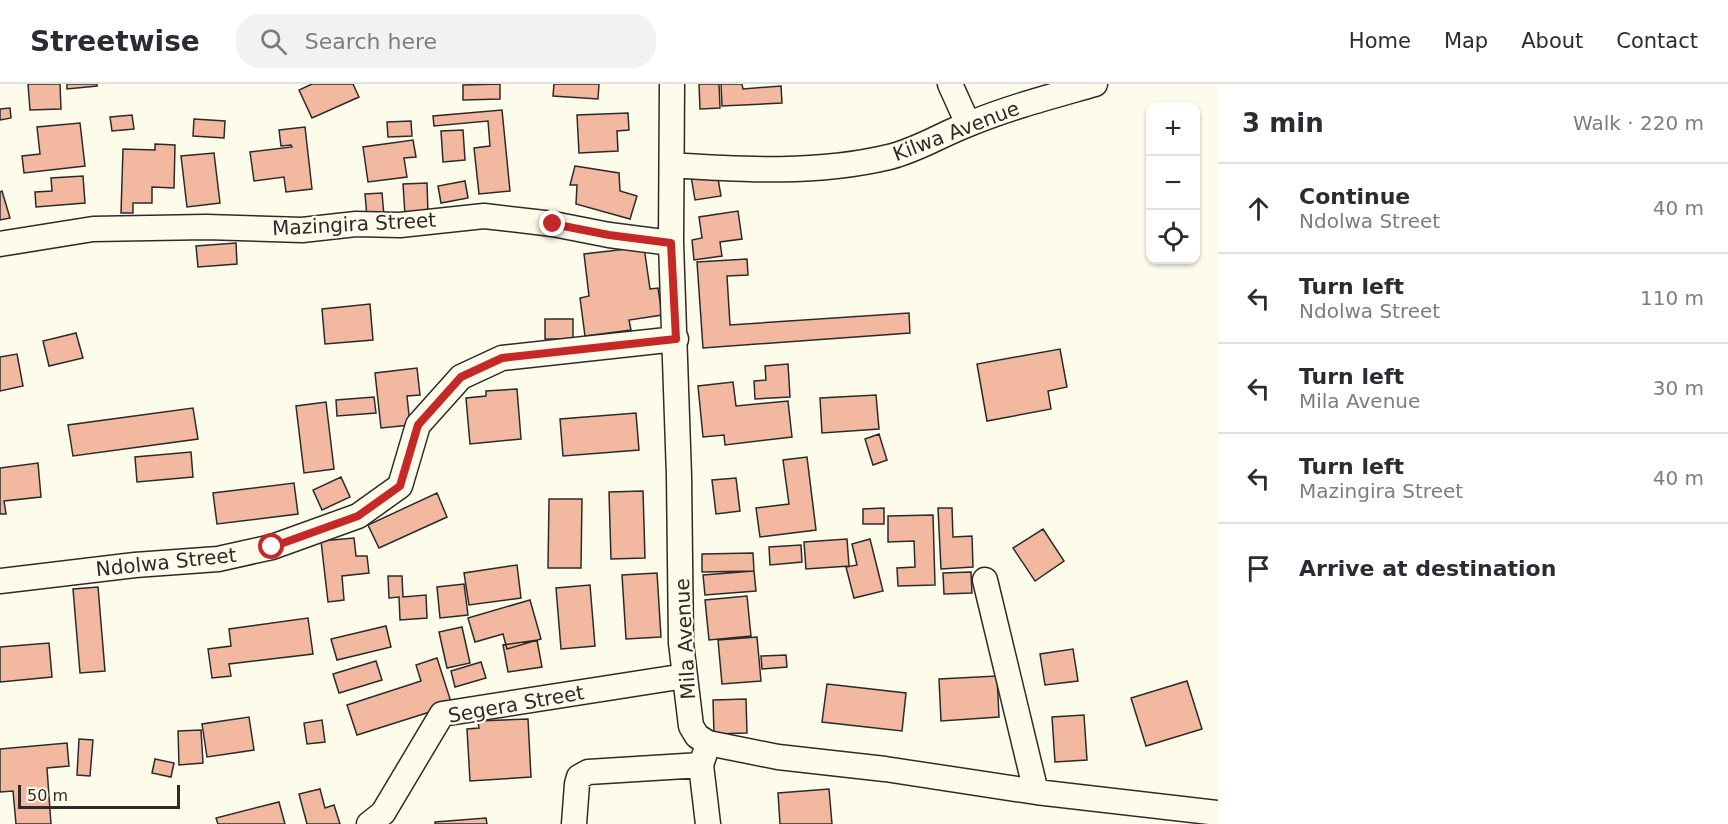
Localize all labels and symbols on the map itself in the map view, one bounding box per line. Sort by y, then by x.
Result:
street label: Kilwa Avenue [889,96,1023,166]
street label: Mazingira Street [271,208,437,240]
route end [539,210,565,236]
route start [258,533,284,559]
street label: Ndolwa Street [95,543,238,581]
street label: Mila Avenue [670,578,700,700]
street label: Segera Street [446,680,586,728]
scale bar [18,782,180,810]

